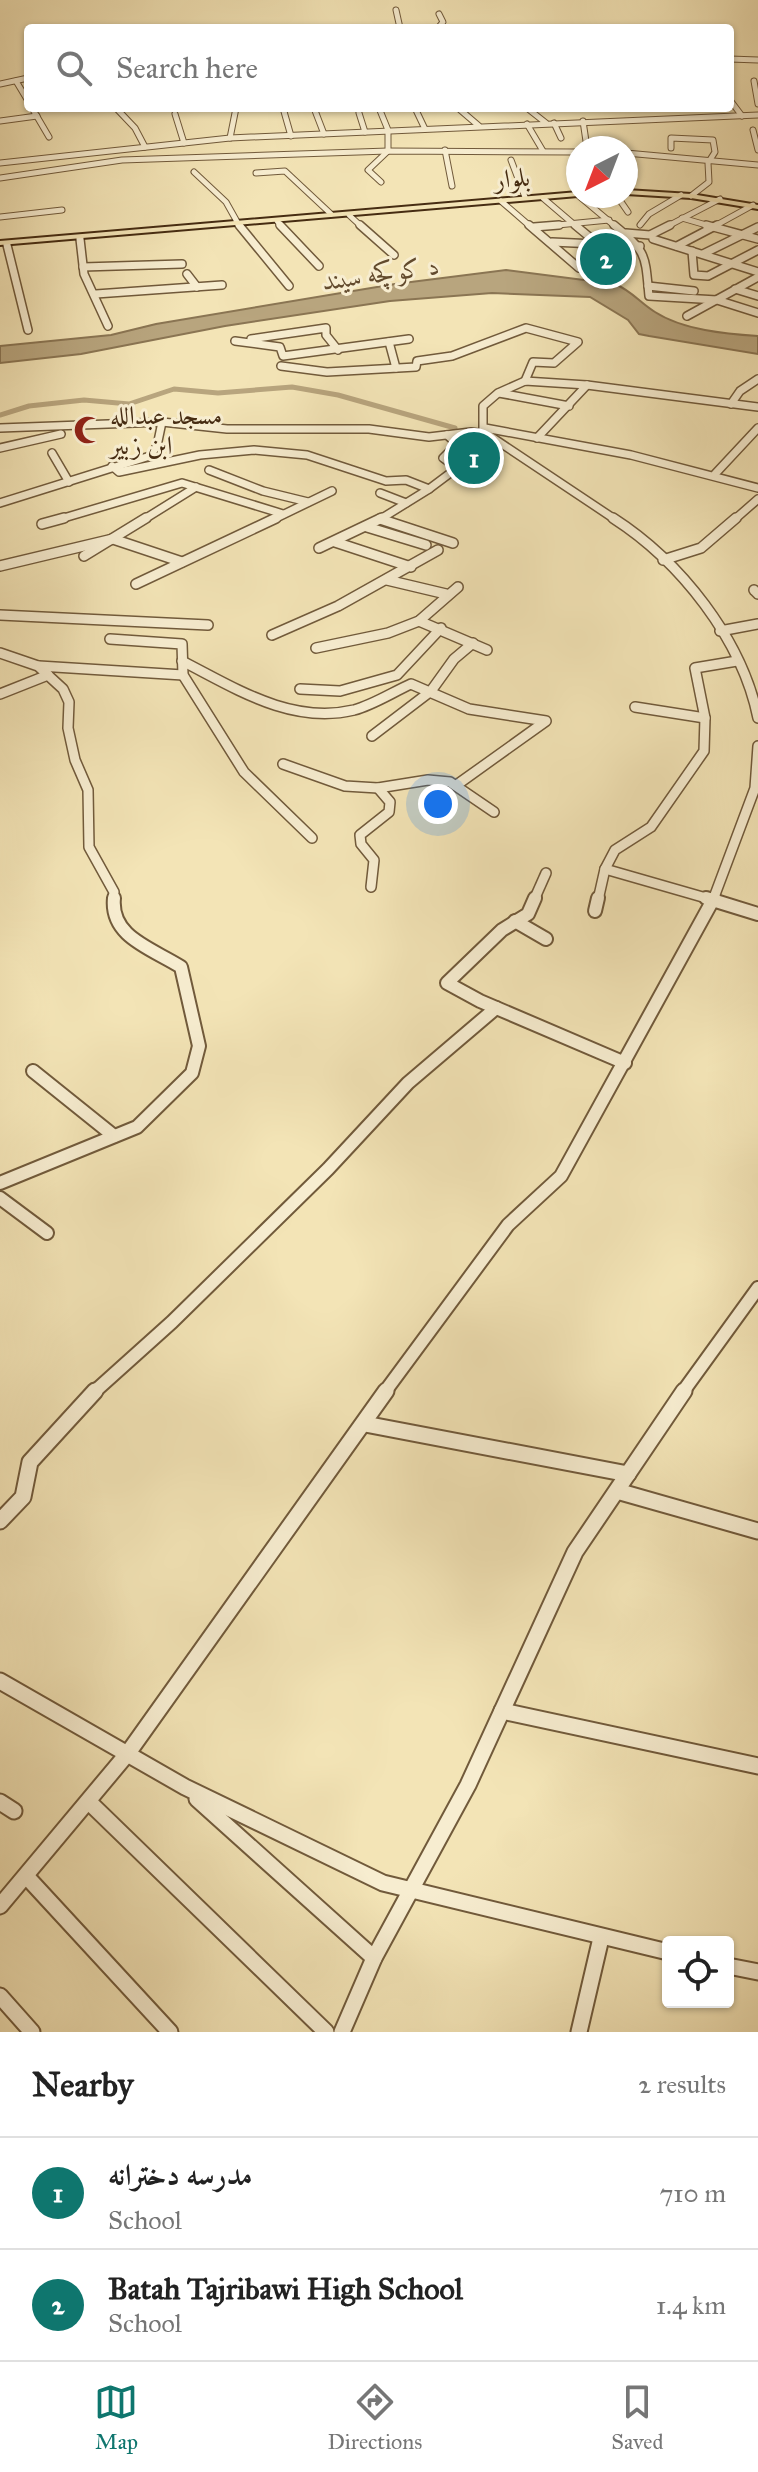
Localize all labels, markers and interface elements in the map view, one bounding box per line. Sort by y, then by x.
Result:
search box [24,24,734,112]
icon: search [52,46,96,90]
text: Search here [116,50,258,86]
north arrow [566,136,638,208]
street label: بلوار [490,160,531,196]
pin: 2 [580,229,632,289]
water label: د کوکچه سیند [320,249,442,299]
place label: مسجد عبدالله ابن زبیر [107,399,222,461]
mosque icon: مسجد عبدالله ابن زبیر [73,415,103,445]
pin: 1 [448,428,500,488]
your location [418,784,458,824]
map controls [662,1936,734,2008]
button: locate [662,1936,734,2008]
text: Nearby [32,2064,134,2105]
text: 2 results [638,2068,726,2100]
text: مدرسه دخترانه [108,2157,252,2193]
text: 1 [53,2177,63,2209]
text: 710 m [659,2177,726,2209]
text: School [108,2204,182,2236]
text: Batah Tajribawi High School [108,2271,463,2307]
text: 2 [52,2289,64,2321]
text: 1.4 km [656,2289,726,2321]
text: School [108,2307,182,2339]
tab: Map [94,2380,138,2455]
tab: Directions [327,2380,422,2455]
tab: Saved [611,2380,663,2455]

